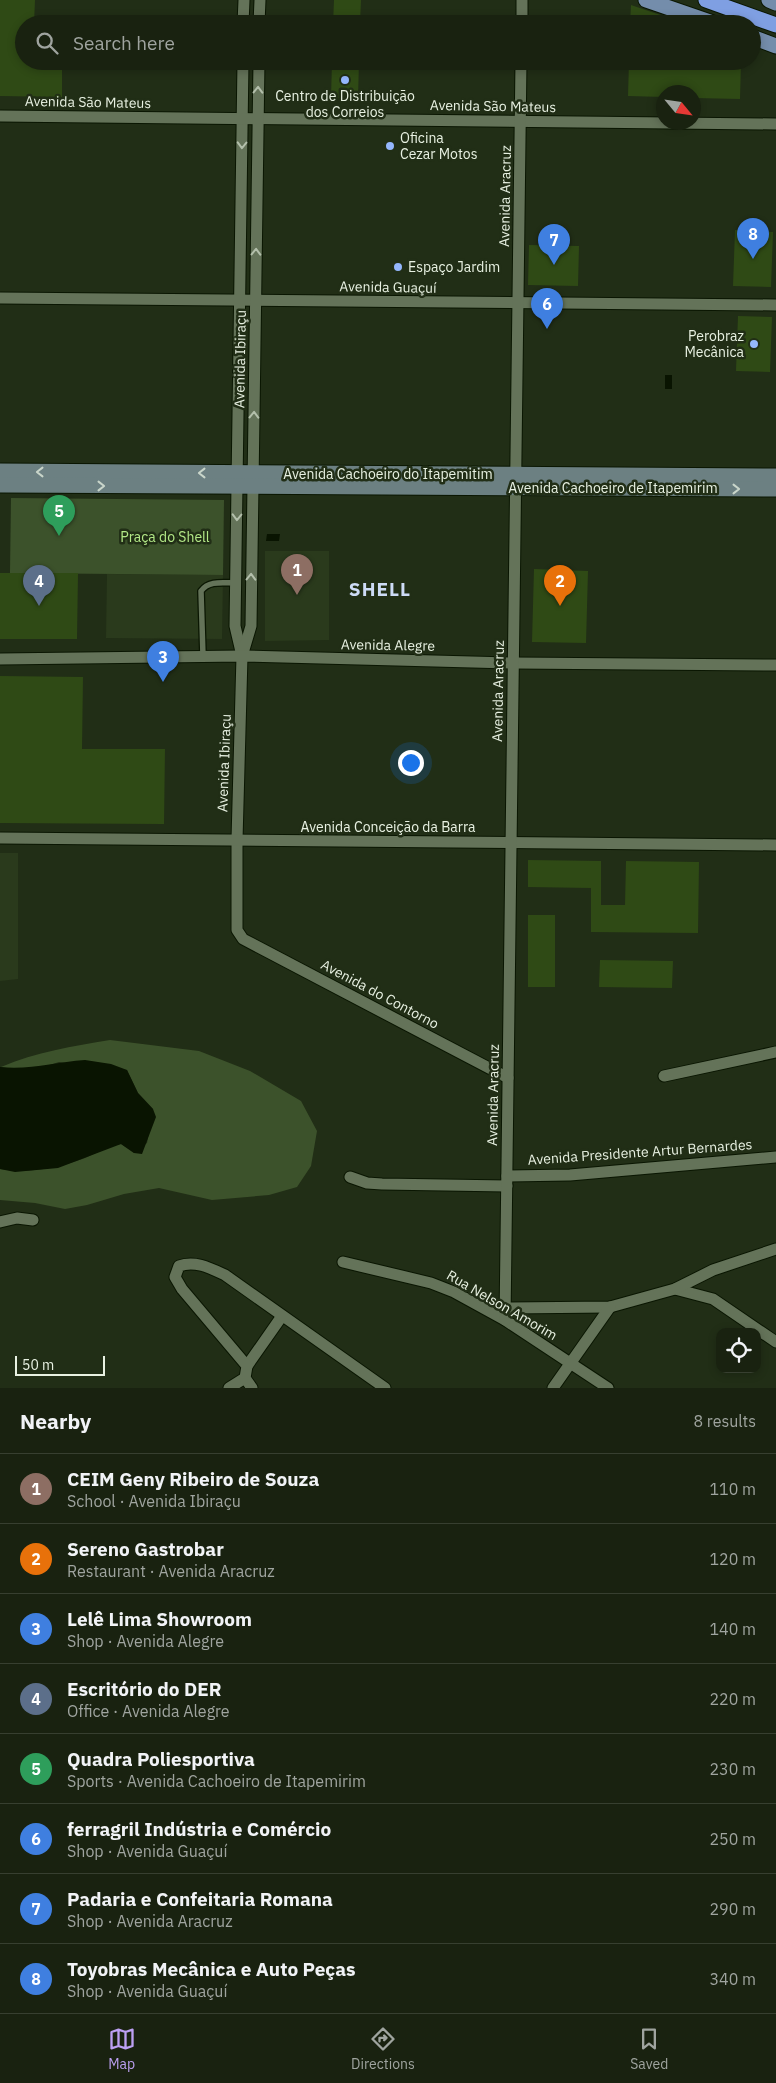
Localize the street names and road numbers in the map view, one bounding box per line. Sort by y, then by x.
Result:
street label: Avenida São Mateus [25,92,152,112]
street label: Avenida São Mateus [430,96,557,116]
street label: Avenida Aracruz [495,145,515,247]
street label: Avenida Guaçuí [339,277,437,297]
street label: Avenida Ibiraçu [230,310,250,408]
street label: Avenida Cachoeiro do Itapemitim [283,465,493,483]
street label: Avenida Cachoeiro de Itapemirim [508,479,718,497]
street label: Avenida Alegre [341,635,436,655]
street label: Avenida Aracruz [488,640,508,742]
street label: Avenida Ibiraçu [213,714,235,812]
street label: Avenida Conceição da Barra [300,818,476,836]
street label: Avenida do Contorno [318,955,442,1033]
street label: Avenida Aracruz [483,1044,503,1146]
street label: Avenida Presidente Artur Bernardes [527,1135,753,1169]
street label: Rua Nelson Amorim [443,1266,561,1344]

